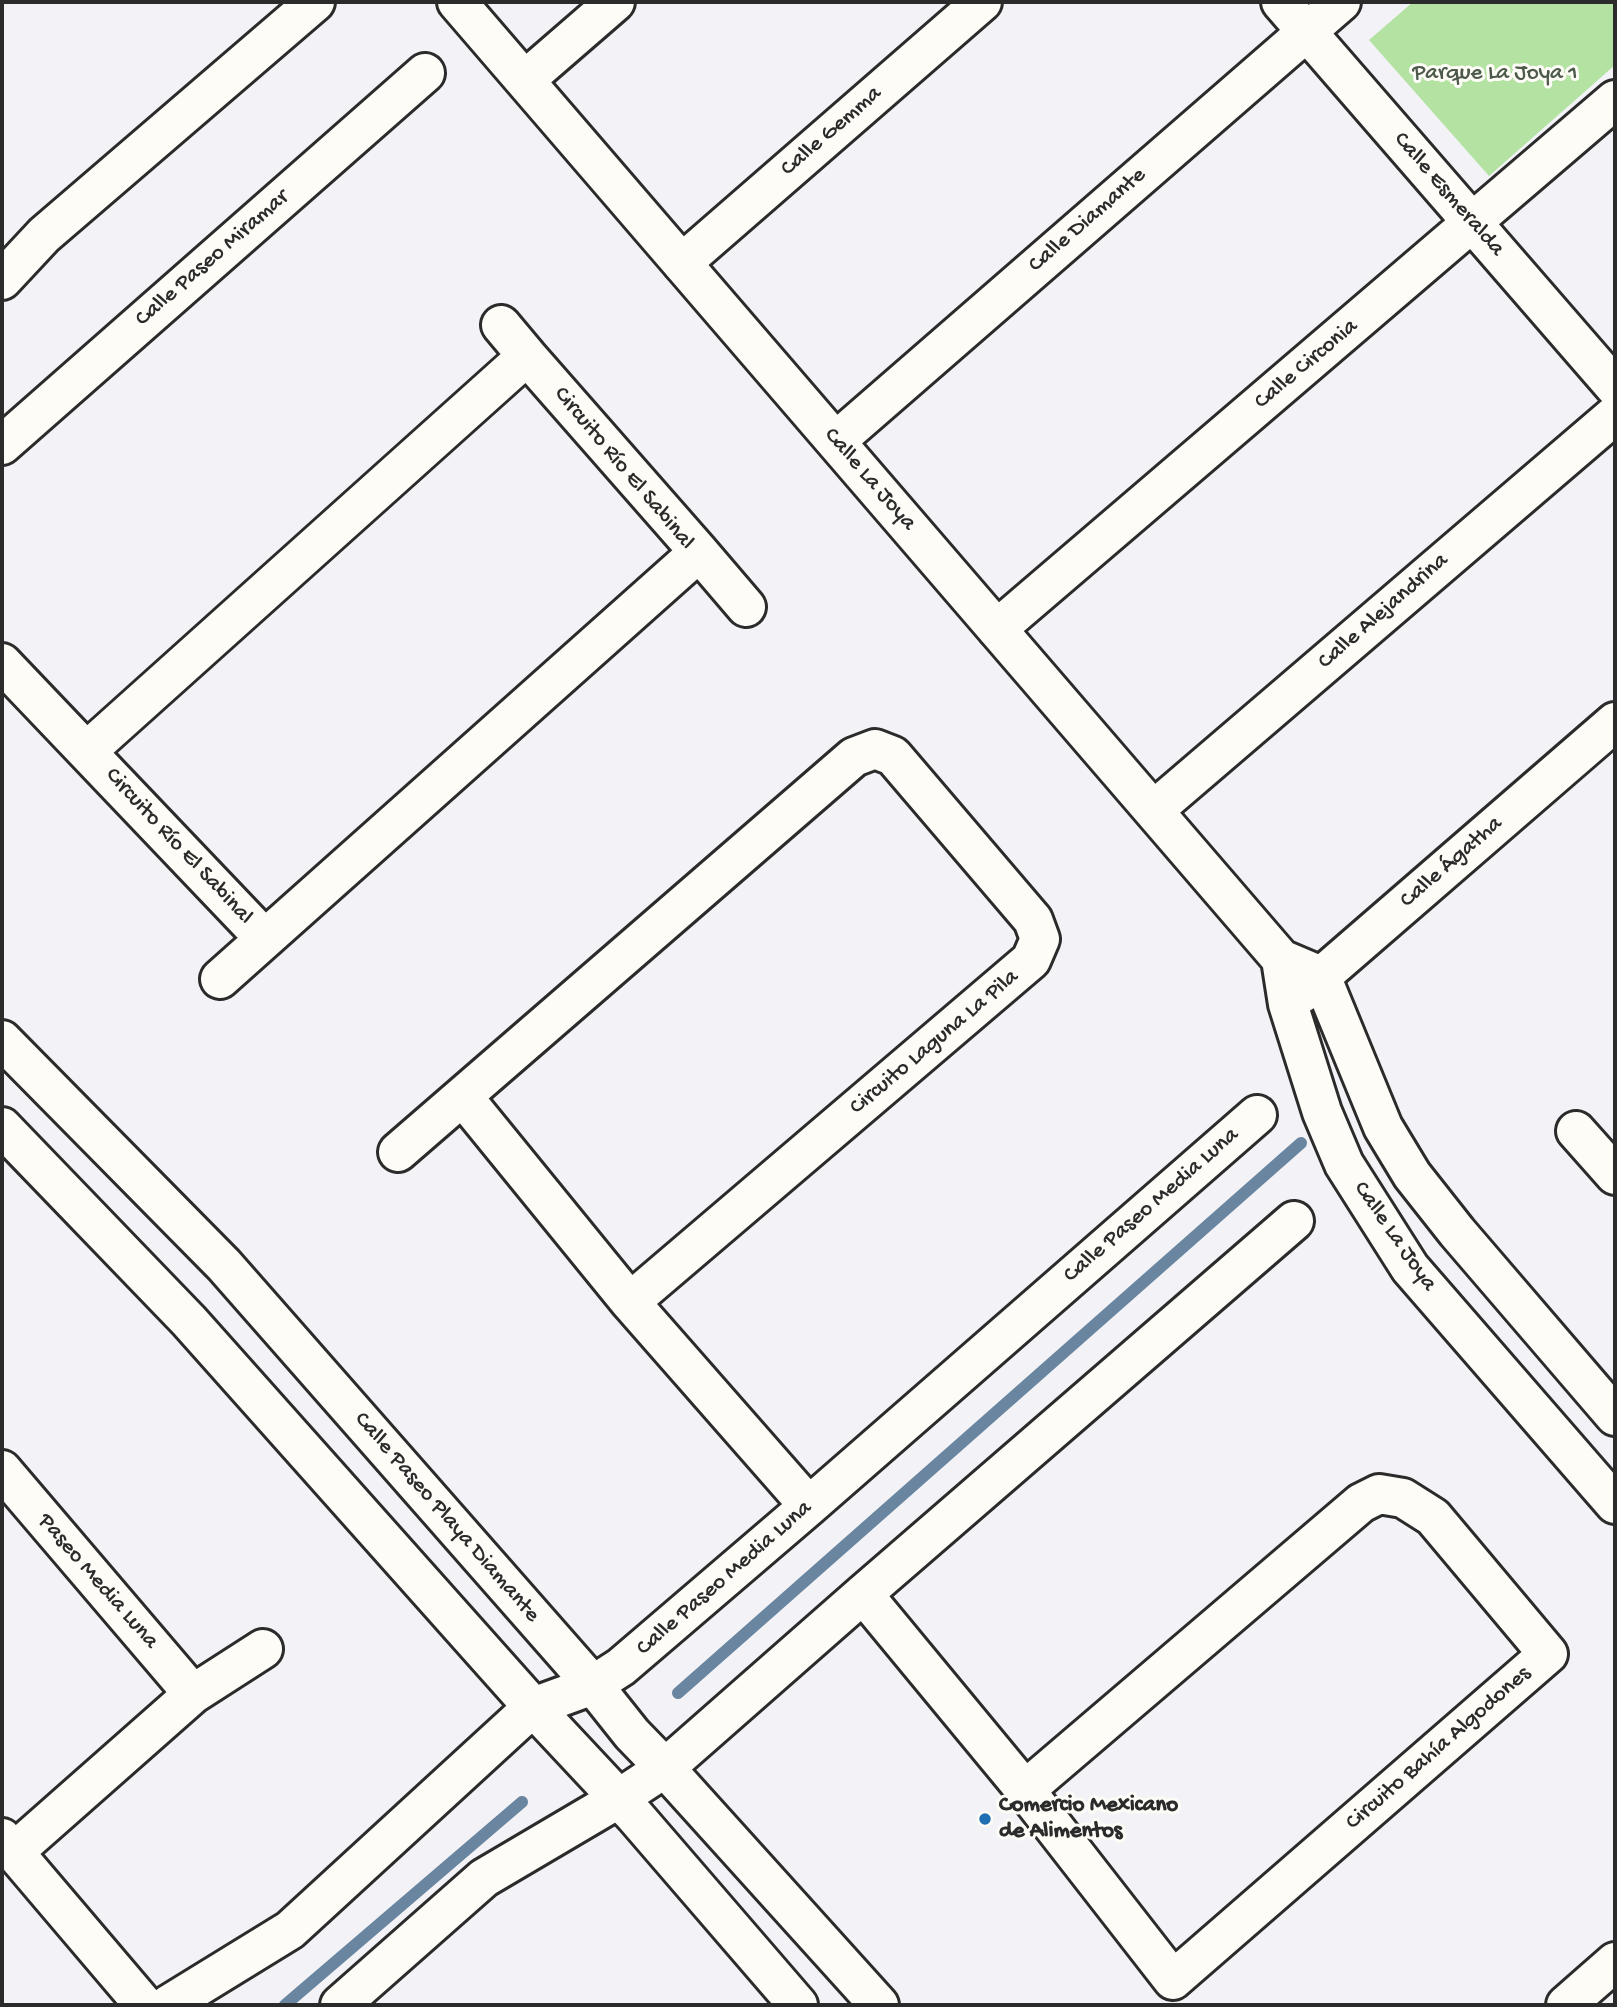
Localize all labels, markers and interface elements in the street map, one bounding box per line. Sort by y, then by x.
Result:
park label: Parque La Joya 1 [1412,60,1578,88]
street label: Calle Gemma [776,81,888,183]
street label: Calle Esmeralda [1386,127,1510,263]
street label: Calle Diamante [1024,162,1152,280]
street label: Calle Paseo Miramar [130,185,296,333]
street label: Calle Circonia [1250,314,1364,416]
street label: Circuito Río El Sabinal [547,382,699,556]
street label: Calle La Joya [817,423,921,537]
street label: Calle Alejandrina [1313,548,1455,676]
street label: Circuito Río El Sabinal [98,763,258,931]
street label: Calle Ágatha [1395,811,1509,915]
street label: Circuito Laguna La Pila [845,964,1025,1122]
street label: Calle Paseo Media Luna [1059,1122,1245,1290]
street label: Calle La Joya [1346,1177,1442,1297]
street label: Calle Paseo Playa Diamante [347,1407,545,1629]
street label: Calle Paseo Media Luna [632,1495,818,1663]
street label: Paseo Media Luna [31,1509,163,1655]
street label: Circuito Bahía Algodones [1341,1661,1537,1837]
place label: Comercio Mexicano de Alimentos [999,1792,1178,1846]
marker: Comercio Mexicano de Alimentos [977,1811,993,1827]

